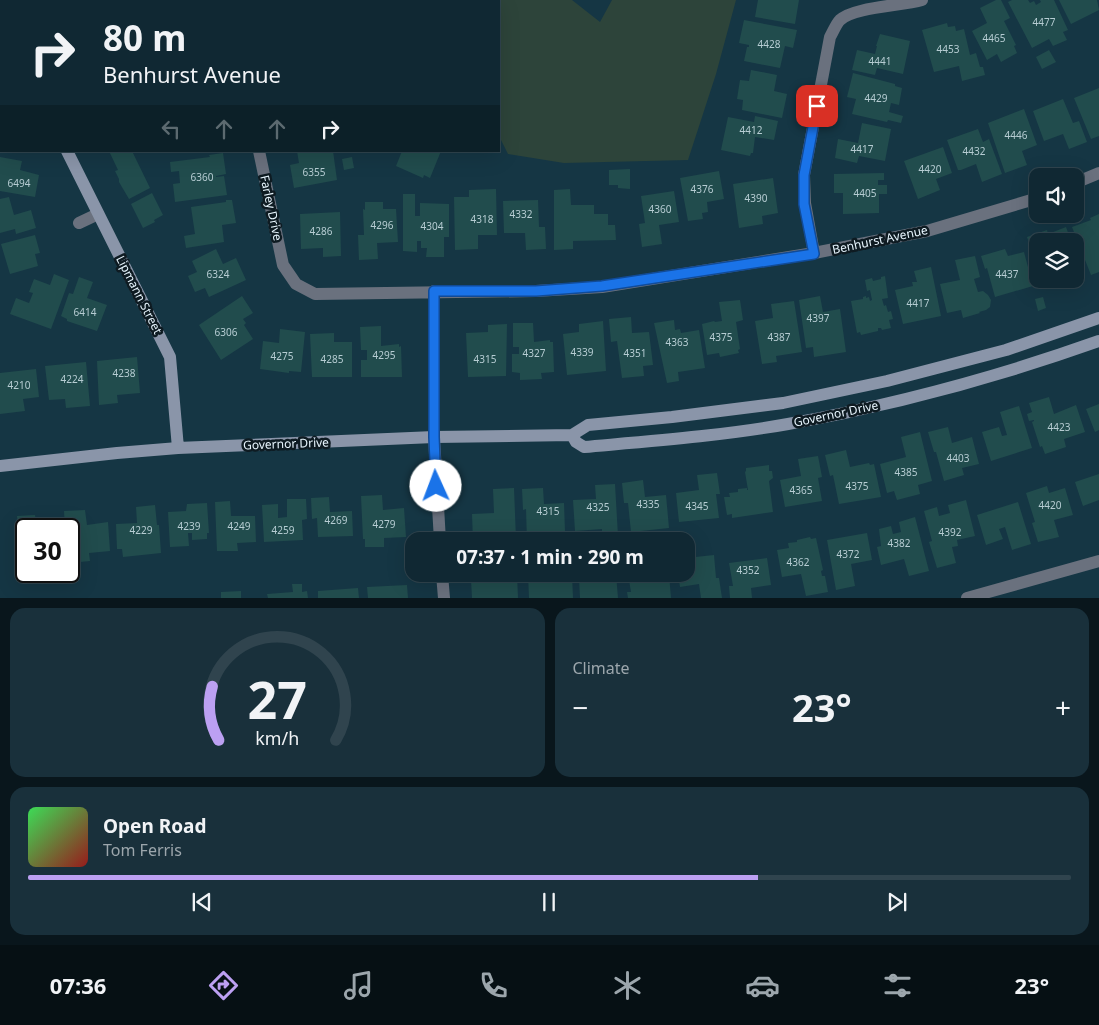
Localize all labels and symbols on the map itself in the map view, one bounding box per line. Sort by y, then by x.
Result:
house number: 4477 [1033,15,1056,29]
house number: 4465 [983,31,1006,45]
house number: 4428 [758,37,781,51]
house number: 4453 [937,42,960,56]
house number: 4441 [869,54,891,68]
pin [796,85,838,127]
house number: 4429 [865,91,888,105]
house number: 4412 [740,123,763,137]
house number: 4446 [1005,128,1028,142]
house number: 4417 [851,142,874,156]
house number: 4432 [963,144,986,158]
house number: 4420 [919,162,942,176]
house number: 6355 [303,165,326,179]
house number: 6360 [191,170,214,184]
street label: Farley Drive [256,174,287,242]
house number: 6494 [8,176,31,190]
house number: 4376 [691,182,714,196]
house number: 4405 [854,186,877,200]
house number: 4390 [745,191,768,205]
house number: 4360 [649,202,672,216]
house number: 4332 [510,207,533,221]
house number: 4318 [471,212,494,226]
house number: 4296 [371,218,394,232]
house number: 4304 [421,219,444,233]
street label: Benhurst Avenue [831,221,929,258]
house number: 4286 [310,224,333,238]
street label: Lipmann Street [112,253,167,338]
house number: 6324 [207,267,230,281]
house number: 4437 [996,267,1019,281]
house number: 4417 [907,296,930,310]
house number: 6414 [74,305,97,319]
house number: 4397 [807,311,830,325]
house number: 6306 [215,325,238,339]
house number: 4375 [710,330,733,344]
house number: 4387 [768,330,791,344]
house number: 4363 [666,335,689,349]
house number: 4339 [571,345,594,359]
house number: 4327 [523,346,546,360]
house number: 4351 [624,346,646,360]
house number: 4295 [373,348,396,362]
house number: 4275 [271,349,294,363]
house number: 4285 [321,352,344,366]
house number: 4315 [474,352,497,366]
house number: 4238 [113,366,136,380]
house number: 4224 [61,372,84,386]
house number: 4210 [8,378,31,392]
street label: Governor Drive [792,396,880,431]
house number: 4423 [1048,420,1071,434]
street label: Governor Drive [243,433,329,453]
house number: 4403 [947,451,970,465]
position arrow [409,459,461,511]
house number: 4385 [895,465,918,479]
house number: 4375 [846,479,869,493]
house number: 4365 [790,483,813,497]
house number: 4335 [637,497,660,511]
house number: 4420 [1039,498,1062,512]
house number: 4345 [686,499,709,513]
house number: 4325 [587,500,610,514]
house number: 4315 [537,504,560,518]
house number: 4269 [325,513,348,527]
house number: 4279 [373,517,396,531]
speed limit sign: 30 [15,518,80,583]
house number: 4239 [178,519,201,533]
house number: 4249 [228,519,251,533]
house number: 4229 [130,523,153,537]
house number: 4259 [272,523,295,537]
house number: 4392 [939,525,962,539]
house number: 4382 [888,536,911,550]
house number: 4372 [837,547,860,561]
house number: 4362 [787,555,810,569]
house number: 4352 [737,563,760,577]

